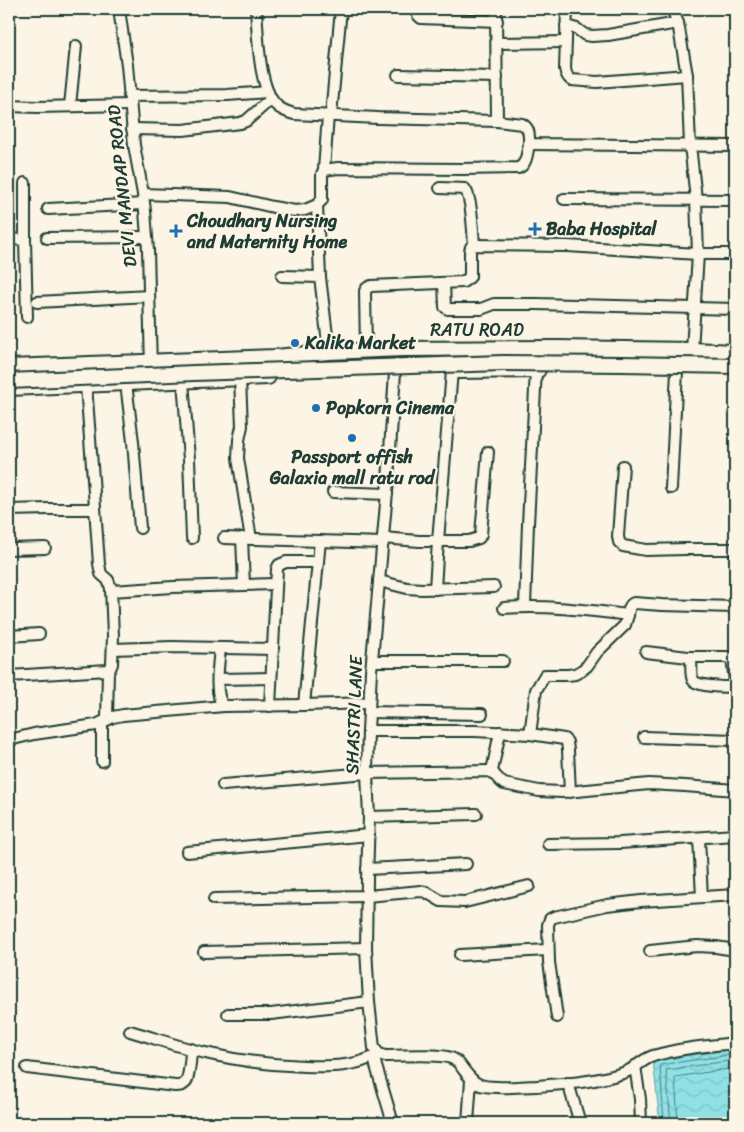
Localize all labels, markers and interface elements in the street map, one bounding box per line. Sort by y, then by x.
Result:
street label: DEVI MANDAP ROAD [98,103,146,269]
place label: Choudhary Nursing and Maternity Home [186,205,348,258]
place label: Baba Hospital [546,213,657,245]
marker: Baba Hospital [528,222,542,236]
marker: Choudhary Nursing and Maternity Home [169,224,183,238]
street label: RATU ROAD [430,314,524,346]
place label: Kalika Market [304,327,416,359]
marker: Kalika Market [289,337,301,349]
place label: Popkorn Cinema [326,392,455,424]
marker: Popkorn Cinema [310,402,322,414]
marker: Passport offish Galaxia mall ratu rod [346,432,358,444]
place label: Passport offish Galaxia mall ratu rod [269,441,436,494]
street label: SHASTRI LANE [336,654,372,775]

